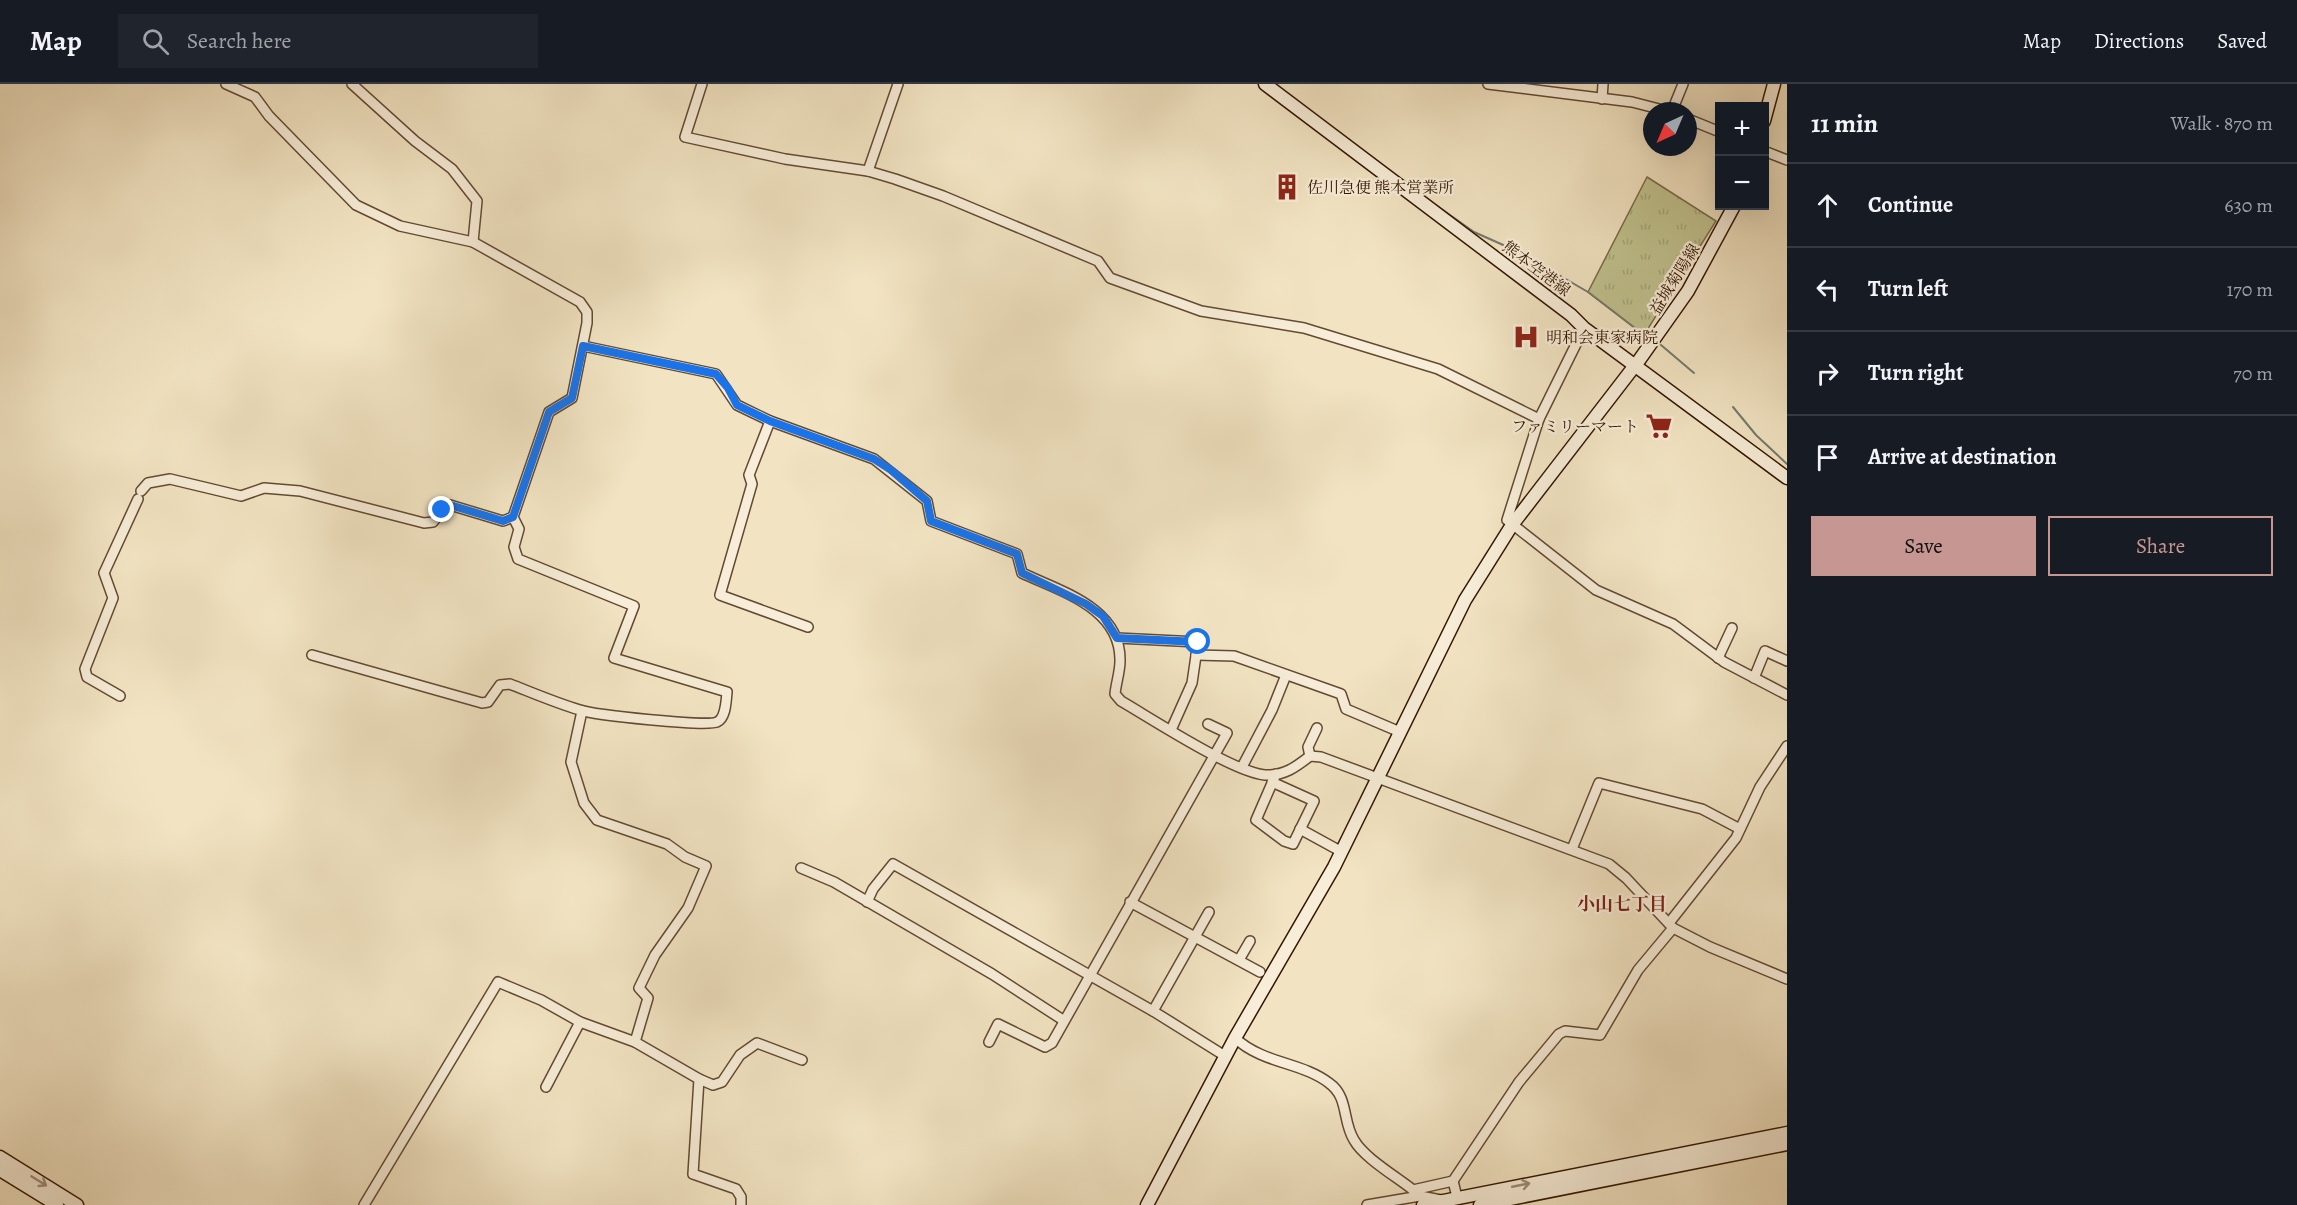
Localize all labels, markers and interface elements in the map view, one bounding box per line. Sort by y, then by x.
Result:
search box [118,14,538,68]
text: Map [30,22,82,60]
icon: search [139,25,172,58]
text: Search here [187,26,291,56]
text: Map [2023,27,2061,55]
text: Directions [2094,27,2184,55]
text: Saved [2217,27,2267,55]
north arrow [1643,102,1697,156]
map controls [1715,102,1769,210]
button: + [1715,102,1769,156]
text: 11 min [1811,106,1878,141]
text: Walk · 870 m [2171,110,2273,137]
button: − [1715,156,1769,210]
building icon: 佐川急便 熊本営業所 [1272,172,1302,202]
place label: 佐川急便 熊本営業所 [1307,177,1454,199]
icon: ahead [1811,189,1844,222]
text: Continue [1868,190,1953,220]
text: 630 m [2224,192,2273,219]
street label: 熊本空港線 [1498,236,1575,302]
street label: 益城菊陽線 [1644,240,1705,319]
icon: left [1811,273,1844,306]
text: Turn left [1868,274,1948,304]
text: 170 m [2227,276,2273,303]
hospital icon: 明和会東家病院 [1511,322,1541,352]
place label: 明和会東家病院 [1546,327,1658,349]
icon: right [1811,357,1844,390]
text: Turn right [1868,358,1964,388]
text: 70 m [2233,360,2273,387]
supermarket icon: ファミリーマート [1644,411,1674,441]
place label: ファミリーマート [1511,416,1639,438]
icon: arrive [1811,441,1844,474]
text: Arrive at destination [1868,442,2057,472]
route end [428,496,454,522]
button: Save [1811,516,2036,576]
button: Share [2048,516,2273,576]
route start [1184,628,1210,654]
district label: 小山七丁目 [1577,892,1667,916]
one-way arrow [30,1176,47,1188]
one-way arrow [1511,1179,1531,1190]

